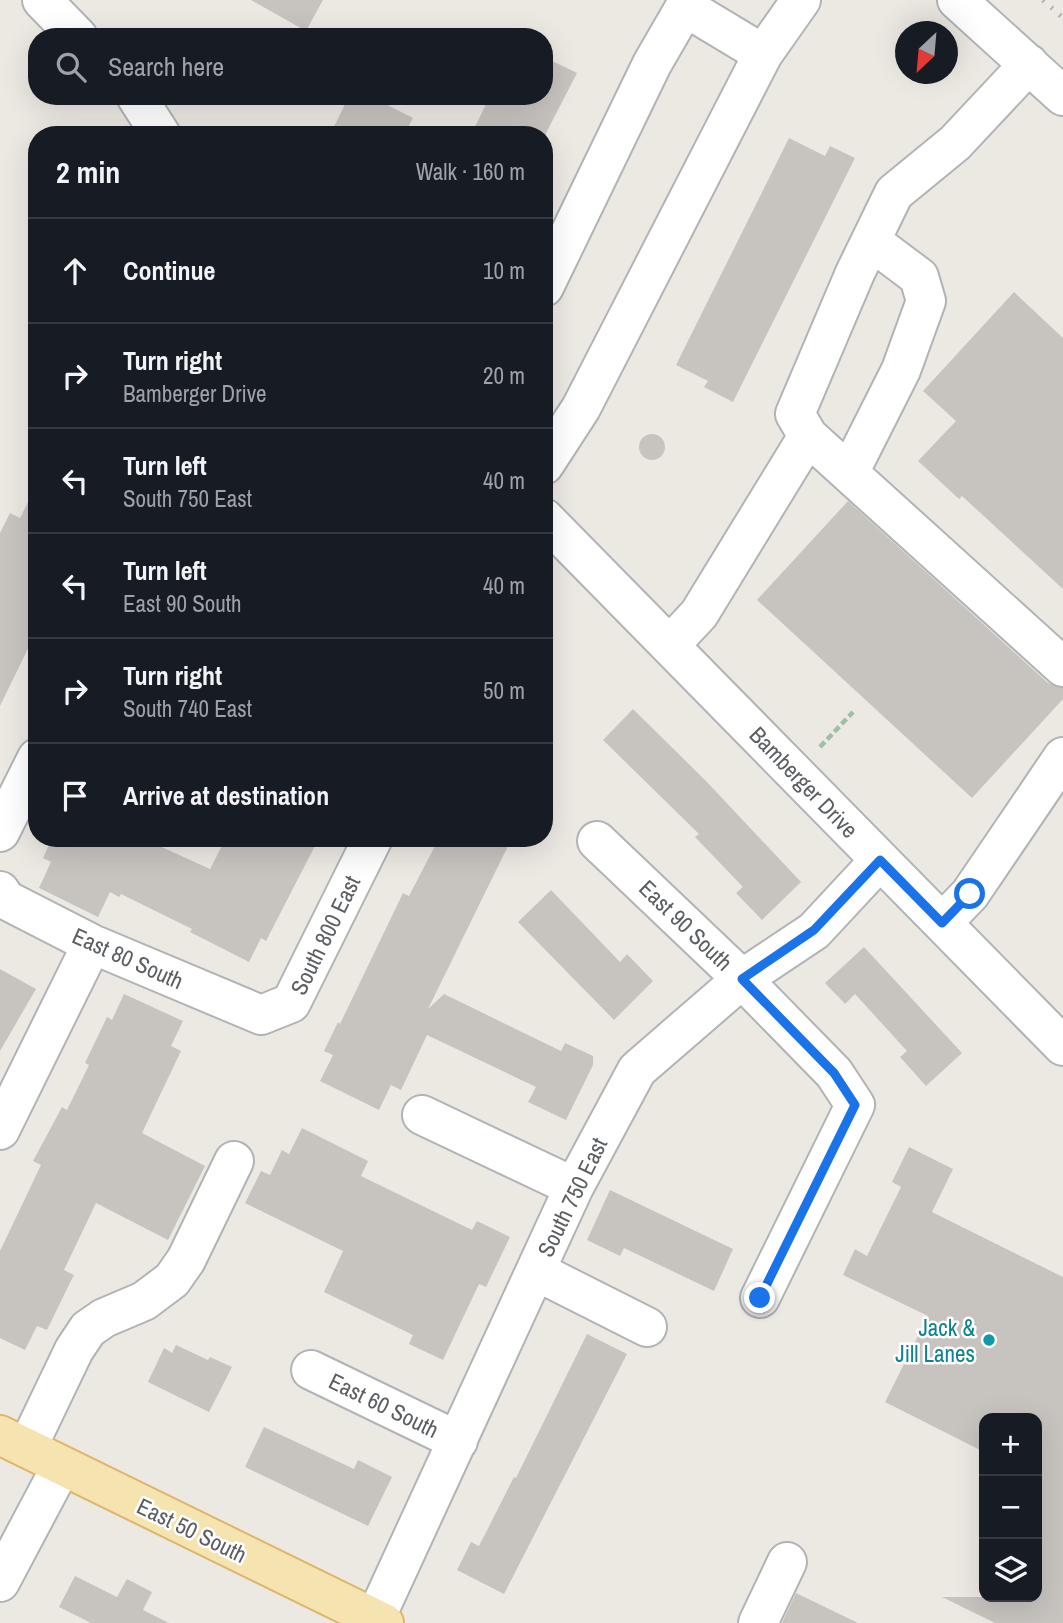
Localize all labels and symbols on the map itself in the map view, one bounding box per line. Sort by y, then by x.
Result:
north arrow [895,21,958,84]
street label: Bamberger Drive [743,720,865,844]
street label: South 800 East [283,870,367,1000]
street label: East 90 South [633,873,739,977]
route start [954,878,985,909]
street label: East 80 South [68,920,188,996]
street label: South 750 East [530,1132,614,1262]
route end [744,1282,775,1313]
place label: Jack & Jill Lanes [895,1312,975,1369]
marker: Jack & Jill Lanes [981,1332,997,1348]
street label: East 60 South [324,1365,444,1445]
street label: East 50 South [132,1490,252,1570]

